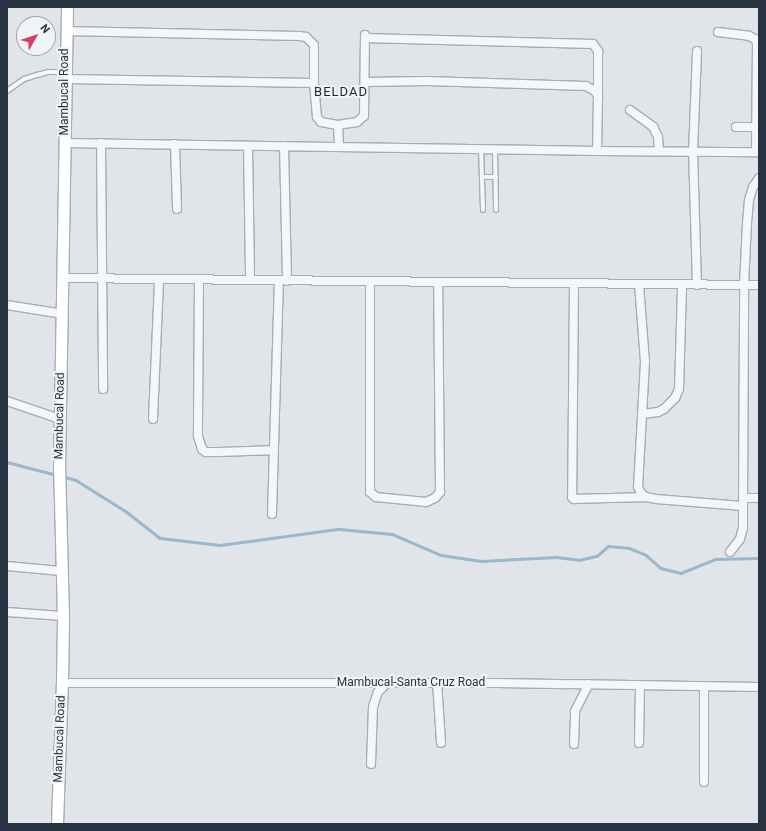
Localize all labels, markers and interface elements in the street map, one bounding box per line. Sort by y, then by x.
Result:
north arrow [16,16,56,56]
text: N [37,22,52,36]
street label: Mambucal Road [58,48,72,136]
district label: BELDAD [314,84,368,100]
street label: Mambucal Road [52,372,68,460]
street label: Mambucal-Santa Cruz Road [337,676,485,690]
street label: Mambucal Road [51,695,69,783]

